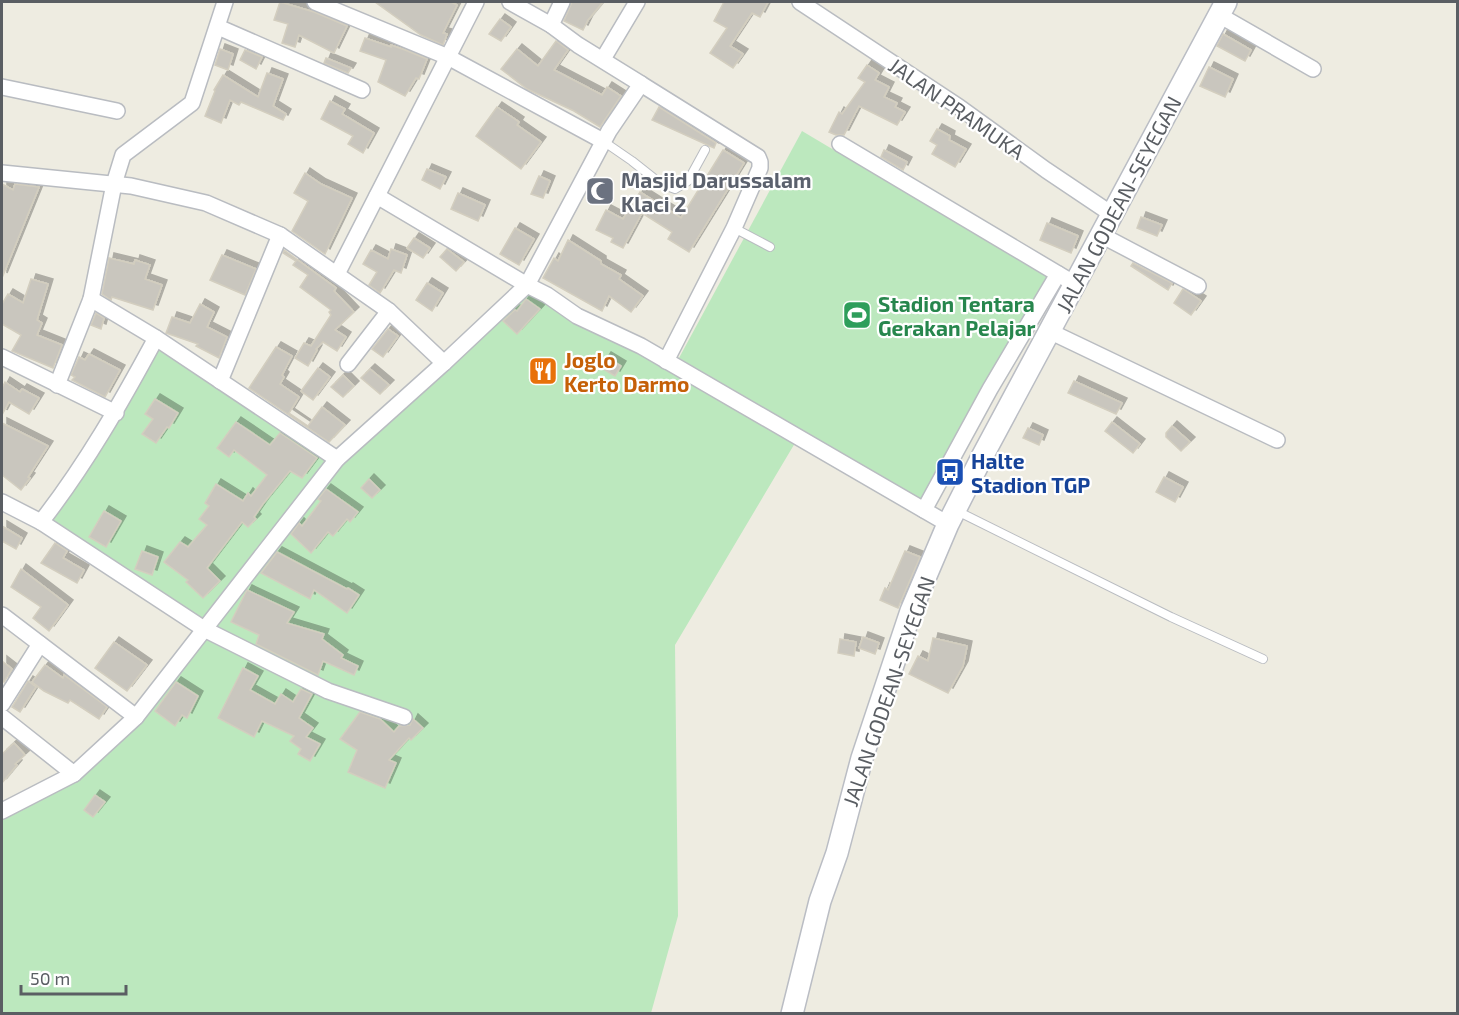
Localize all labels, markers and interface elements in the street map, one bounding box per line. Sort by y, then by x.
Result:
street label: JALAN PRAMUKA [884,52,1030,164]
street label: JALAN GODEAN-SEYEGAN [1050,91,1186,317]
place label: Masjid Darussalam Klaci 2 [621,167,811,216]
mosque icon: Masjid Darussalam Klaci 2 [584,175,616,207]
place label: Stadion Tentara Gerakan Pelajar [878,291,1036,340]
sports icon: Stadion Tentara Gerakan Pelajar [841,299,873,331]
place label: Joglo Kerto Darmo [564,347,689,396]
restaurant icon: Joglo Kerto Darmo [527,355,559,387]
place label: Halte Stadion TGP [971,448,1090,497]
bus stop icon: Halte Stadion TGP [934,456,966,488]
street label: JALAN GODEAN-SEYEGAN [837,573,939,809]
scale bar [21,958,126,996]
text: 50 m [30,967,70,989]

